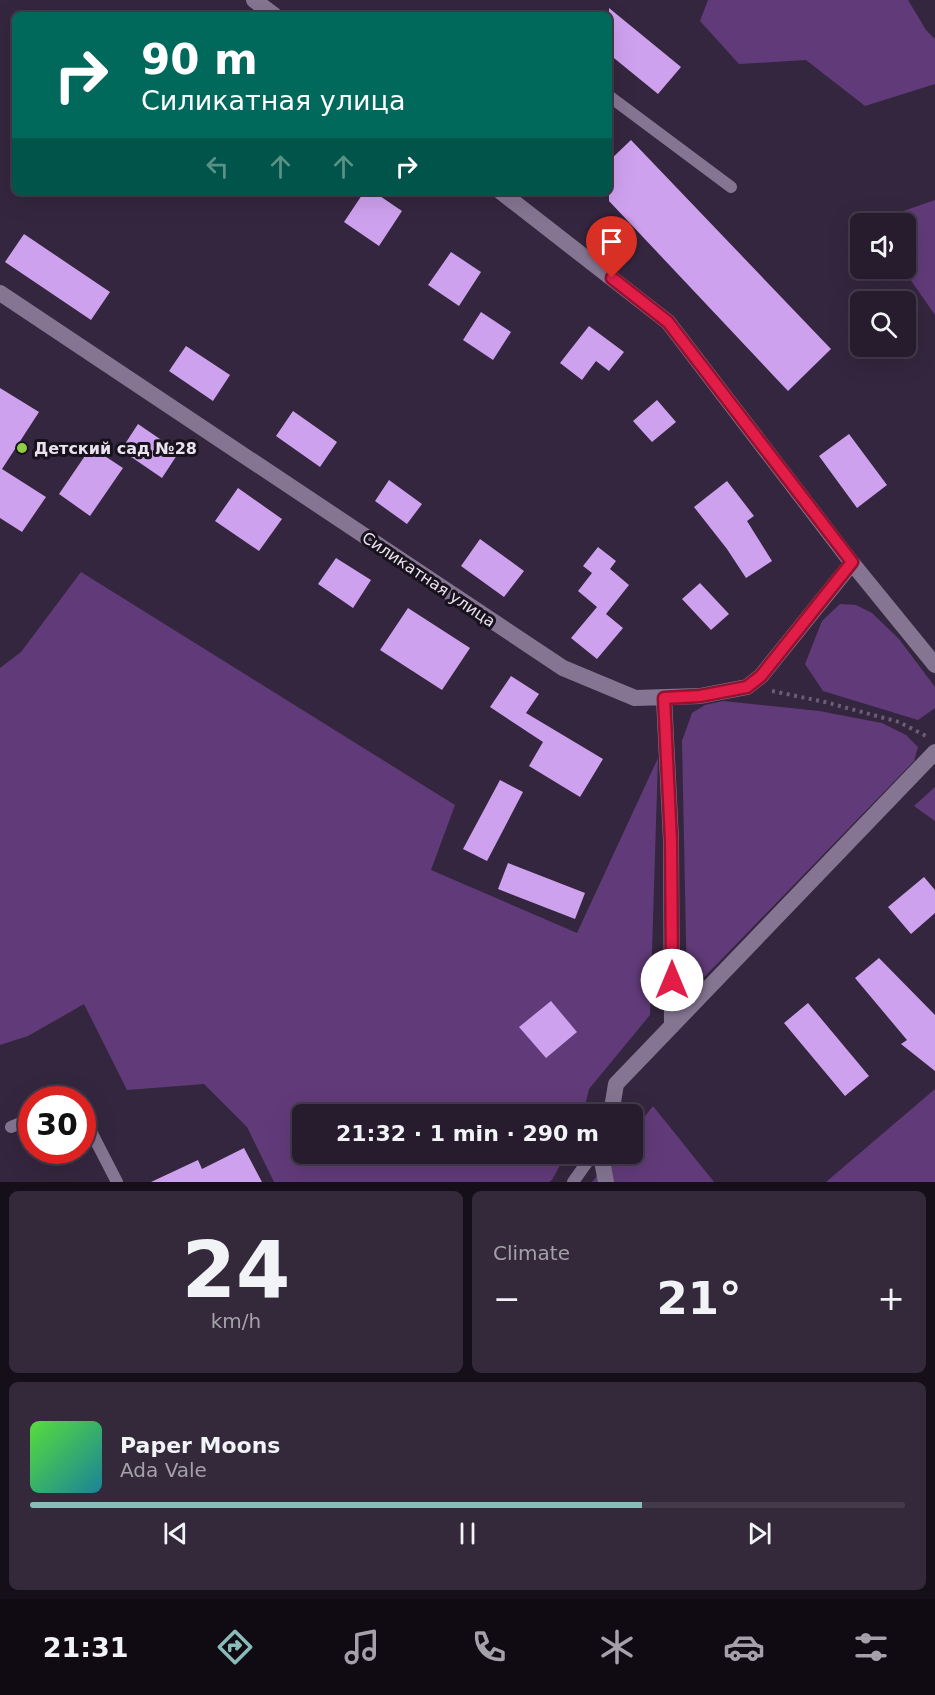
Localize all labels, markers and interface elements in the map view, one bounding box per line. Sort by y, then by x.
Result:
text: 90 m [141,35,258,84]
icon: right [42,36,120,114]
text: Силикатная улица [141,85,406,116]
icon: left [201,150,234,183]
icon: ahead [264,150,297,183]
icon: ahead [327,150,360,183]
icon: right [390,150,423,183]
map controls [850,213,916,357]
button: sound [850,213,916,279]
pin [586,216,637,278]
icon: arrive [595,225,628,258]
button: search [850,291,916,357]
place label: Детский сад №28 [34,439,197,458]
marker: Детский сад №28 [15,441,29,455]
street label: Силикатная улица [358,528,499,631]
position arrow [640,948,704,1012]
speed limit sign: 30 [18,1086,96,1164]
text: 21:32 · 1 min · 290 m [336,1121,599,1146]
text: 24 [182,1225,290,1315]
text: Climate [493,1241,570,1265]
text: 21° [656,1272,742,1325]
text: − [493,1279,521,1318]
text: + [877,1279,905,1318]
text: km/h [211,1309,261,1333]
text: Paper Moons [120,1433,280,1458]
text: Ada Vale [120,1458,207,1482]
icon: previous [159,1517,192,1550]
icon: pause [451,1517,484,1550]
icon: next [743,1517,776,1550]
icon: directions [214,1626,256,1668]
icon: music [341,1626,383,1668]
icon: phone [468,1626,510,1668]
icon: climate [596,1626,638,1668]
icon: car [723,1626,765,1668]
icon: filters [850,1626,892,1668]
text: 21:31 [43,1632,129,1663]

